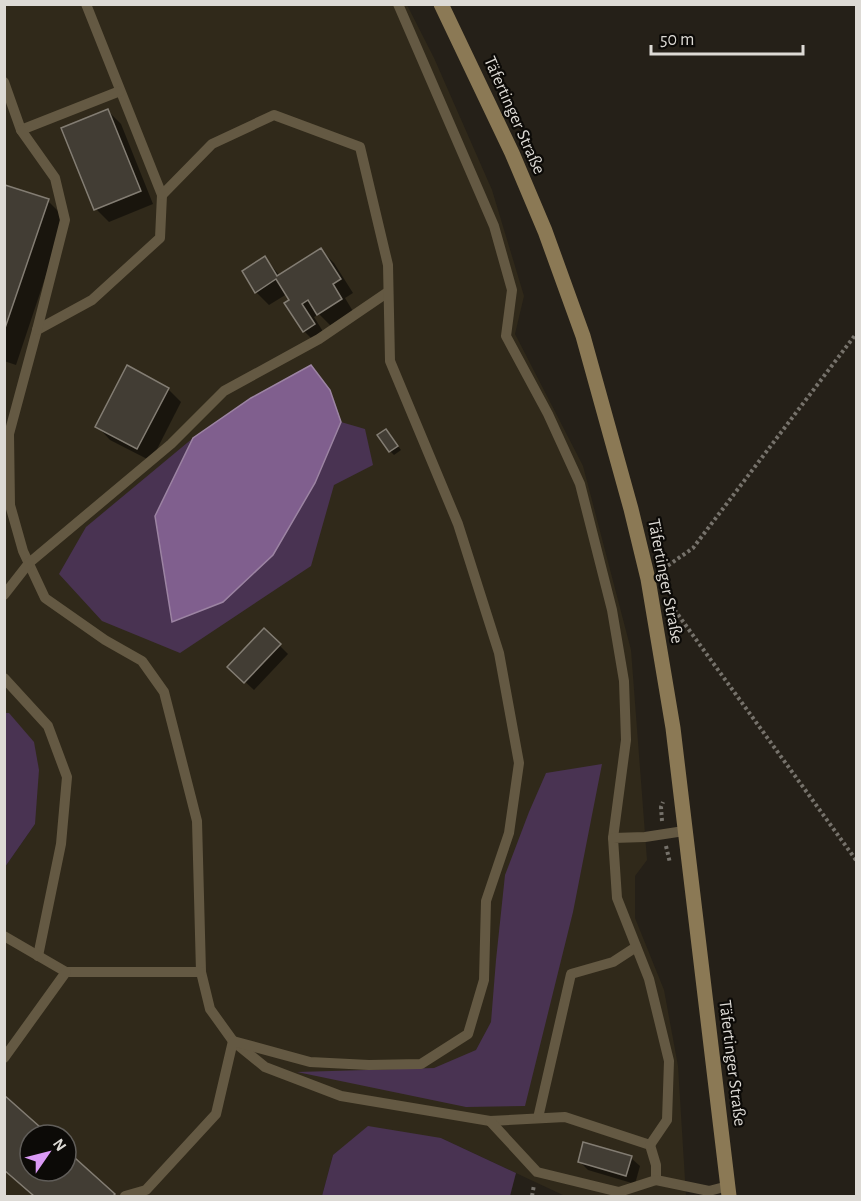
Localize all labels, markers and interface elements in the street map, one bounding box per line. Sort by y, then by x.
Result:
scale bar [651,18,802,56]
text: 50 m [660,31,694,49]
street label: Täfertinger Straße [480,54,548,177]
street label: Täfertinger Straße [644,517,686,645]
street label: Täfertinger Straße [715,999,749,1127]
north arrow [18,1123,78,1183]
text: N [50,1136,69,1154]

